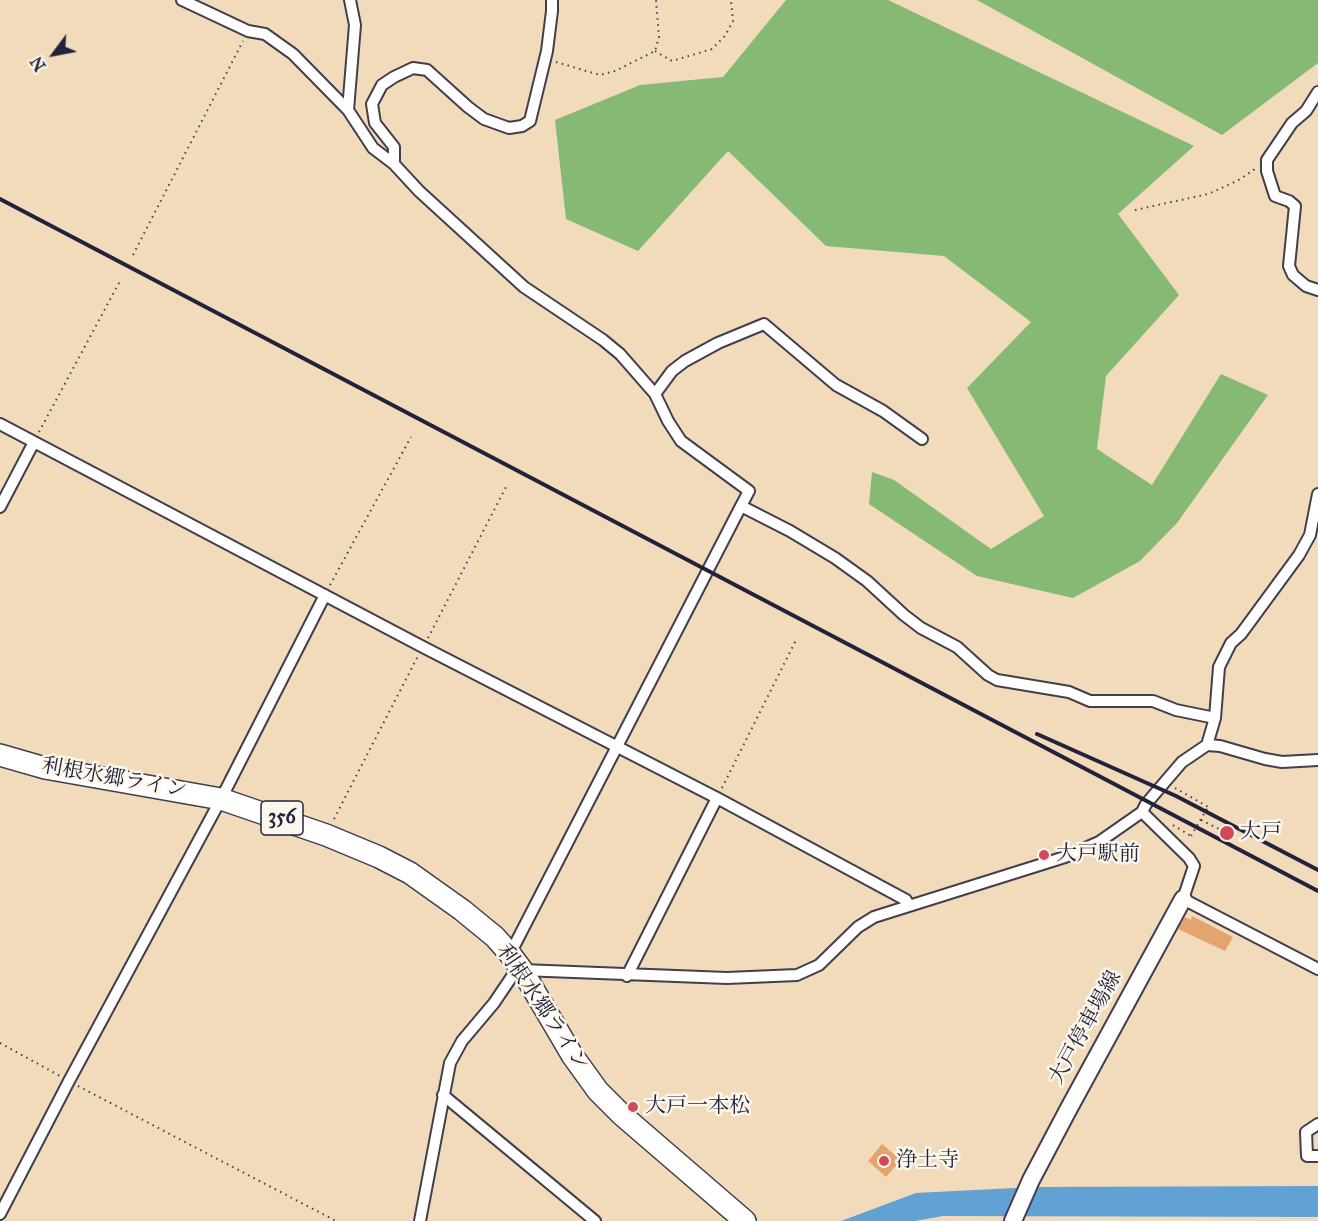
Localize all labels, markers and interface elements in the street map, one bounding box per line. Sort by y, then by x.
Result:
north arrow [24,24,84,84]
text: N [27,53,50,75]
street label: 利根水郷ライン [39,754,189,804]
road number: 356 [261,801,303,835]
place label: 大戸 [1240,820,1282,846]
marker: 大戸 [1218,824,1236,842]
place label: 大戸駅前 [1056,842,1140,868]
marker: 大戸駅前 [1037,848,1051,862]
street label: 利根水郷ライン [490,940,594,1076]
street label: 大戸停車場線 [1044,967,1128,1089]
place label: 大戸一本松 [645,1094,750,1120]
marker: 大戸一本松 [626,1100,640,1114]
place label: 浄土寺 [896,1148,959,1174]
marker: 浄土寺 [877,1154,891,1168]

